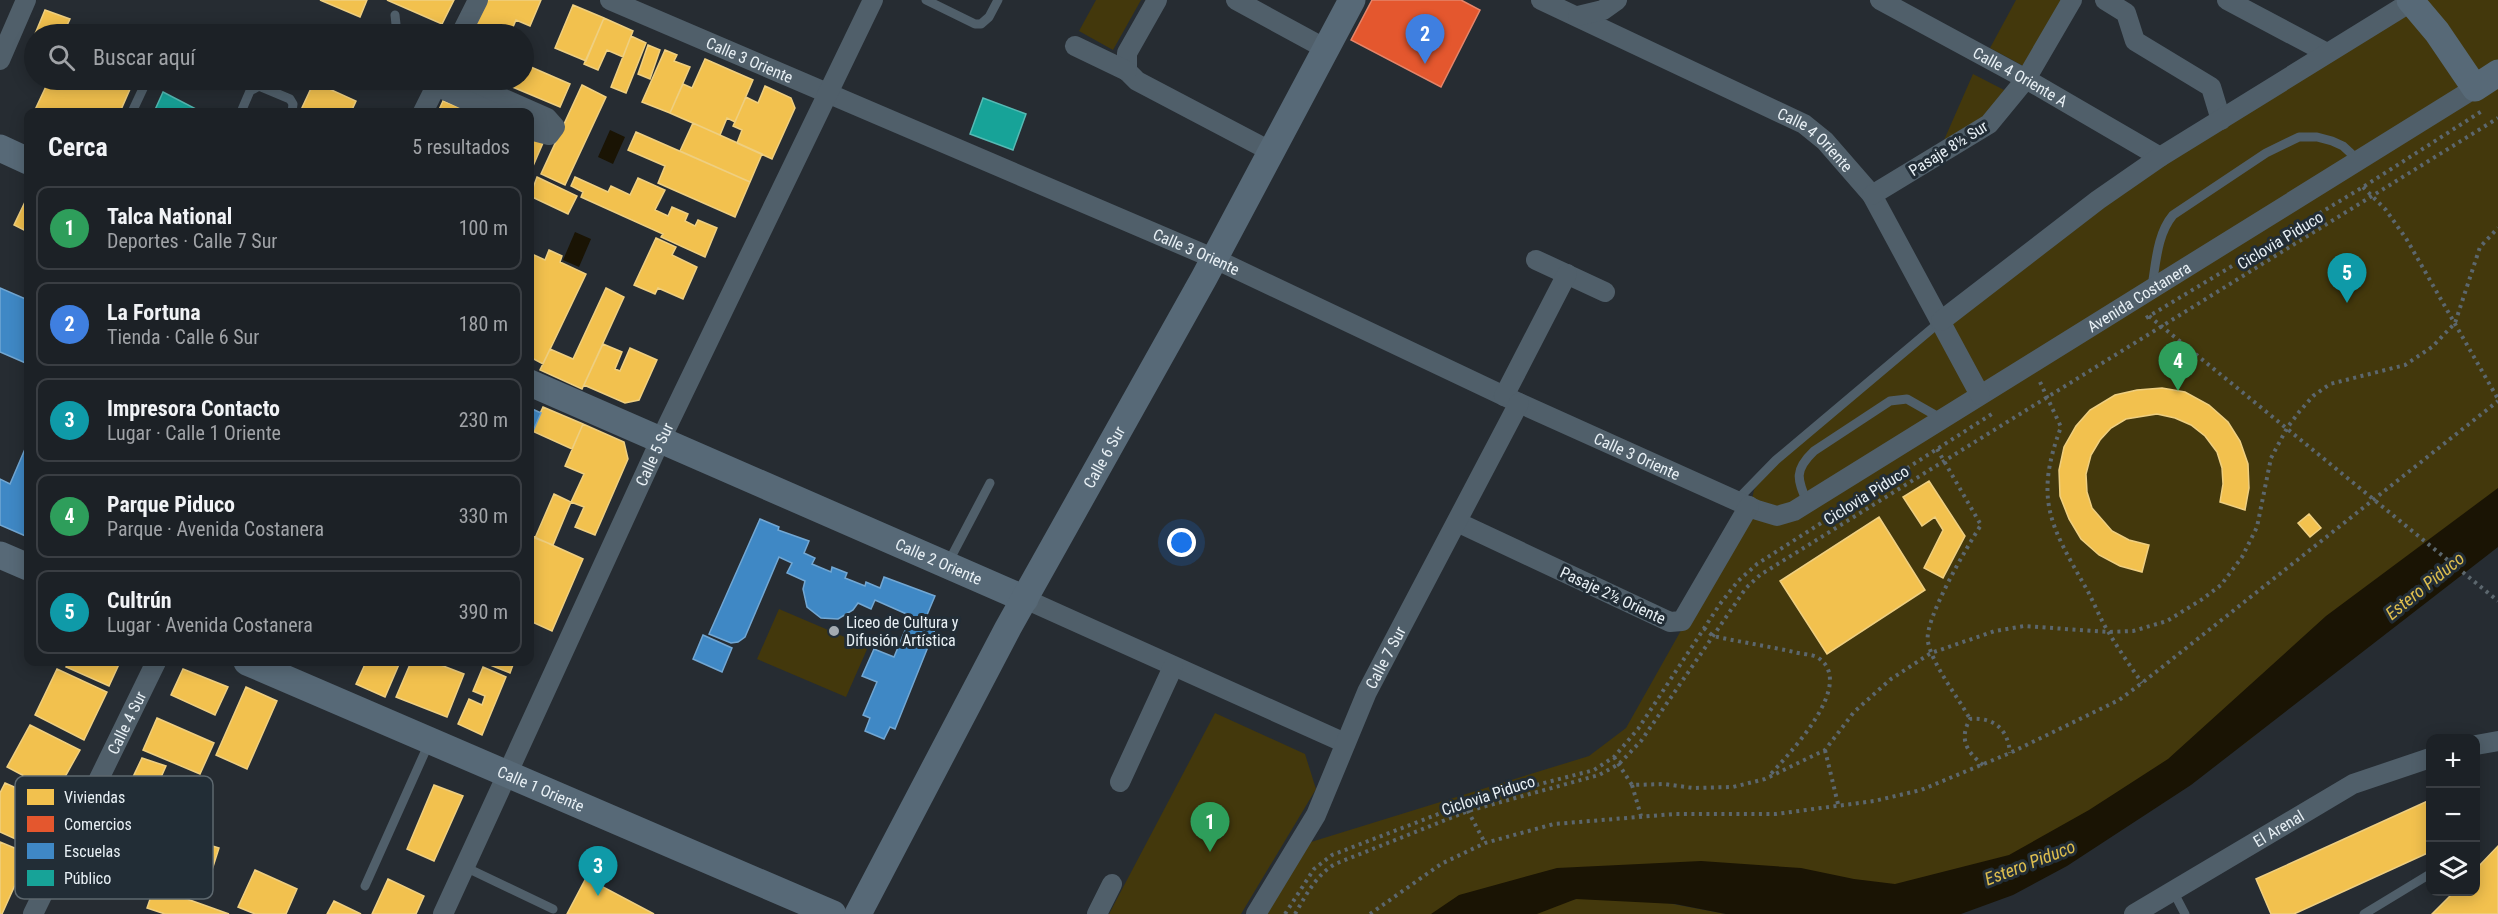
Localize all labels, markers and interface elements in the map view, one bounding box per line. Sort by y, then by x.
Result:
pin: 2 [1406,14,1444,64]
search box [24,24,534,90]
street label: Calle 3 Oriente [703,33,796,87]
icon: search [45,41,78,74]
street label: Calle 4 Oriente A [1970,43,2071,111]
text: Buscar aquí [93,45,196,70]
street label: Calle 4 Oriente [1774,104,1856,176]
street label: Pasaje 8½ Sur [1905,117,1991,180]
text: Cerca [48,132,108,162]
text: 5 resultados [412,135,510,159]
text: Talca National [107,204,232,229]
street label: Ciclovia Piduco [2234,207,2327,274]
text: 1 [64,216,75,240]
text: 100 m [459,216,508,240]
street label: Calle 3 Oriente [1150,225,1242,279]
text: Deportes · Calle 7 Sur [107,229,277,253]
pin: 5 [2328,254,2366,303]
street label: Avenida Costanera [2084,258,2194,336]
text: La Fortuna [107,300,201,325]
text: 2 [64,312,75,336]
text: 180 m [459,312,508,336]
text: Tienda · Calle 6 Sur [107,325,259,349]
pin: 4 [2158,342,2198,391]
text: Impresora Contacto [107,396,280,421]
text: 3 [64,408,75,432]
text: 230 m [459,408,508,432]
street label: Calle 5 Sur [632,419,678,489]
text: Lugar · Calle 1 Oriente [107,421,281,445]
street label: Calle 6 Sur [1079,423,1129,491]
street label: Calle 3 Oriente [1591,429,1683,484]
street label: Ciclovia Piduco [1820,462,1913,529]
text: Parque Piduco [107,492,235,517]
text: 4 [64,504,75,528]
text: 330 m [459,504,508,528]
text: Parque · Avenida Costanera [107,517,324,541]
your location [1167,528,1196,557]
street label: Calle 2 Oriente [892,535,985,589]
water label: Estero Piduco [2381,547,2468,624]
street label: Pasaje 2½ Oriente [1557,563,1669,628]
text: Cultrún [107,588,172,613]
text: 5 [64,600,75,624]
text: 390 m [459,600,508,624]
text: Lugar · Avenida Costanera [107,613,313,637]
place label: Liceo de Cultura y Difusión Artística [846,613,959,650]
street label: Calle 7 Sur [1361,623,1410,692]
marker: Liceo de Cultura y Difusión Artística [827,624,841,638]
street label: Calle 4 Sur [103,688,150,757]
map controls [2426,734,2480,896]
button: + [2426,734,2480,788]
street label: Calle 1 Oriente [495,762,587,816]
street label: Ciclovia Piduco [1439,771,1537,820]
legend [15,776,213,899]
text: Viviendas [64,788,125,807]
button: − [2426,788,2480,842]
pin: 1 [1190,802,1230,852]
street label: El Arenal [2250,806,2308,851]
text: Comercios [64,815,132,834]
water label: Estero Piduco [1981,836,2078,889]
text: Escuelas [64,842,121,861]
button: layers [2426,842,2480,896]
pin: 3 [578,846,618,896]
text: Público [64,869,111,888]

